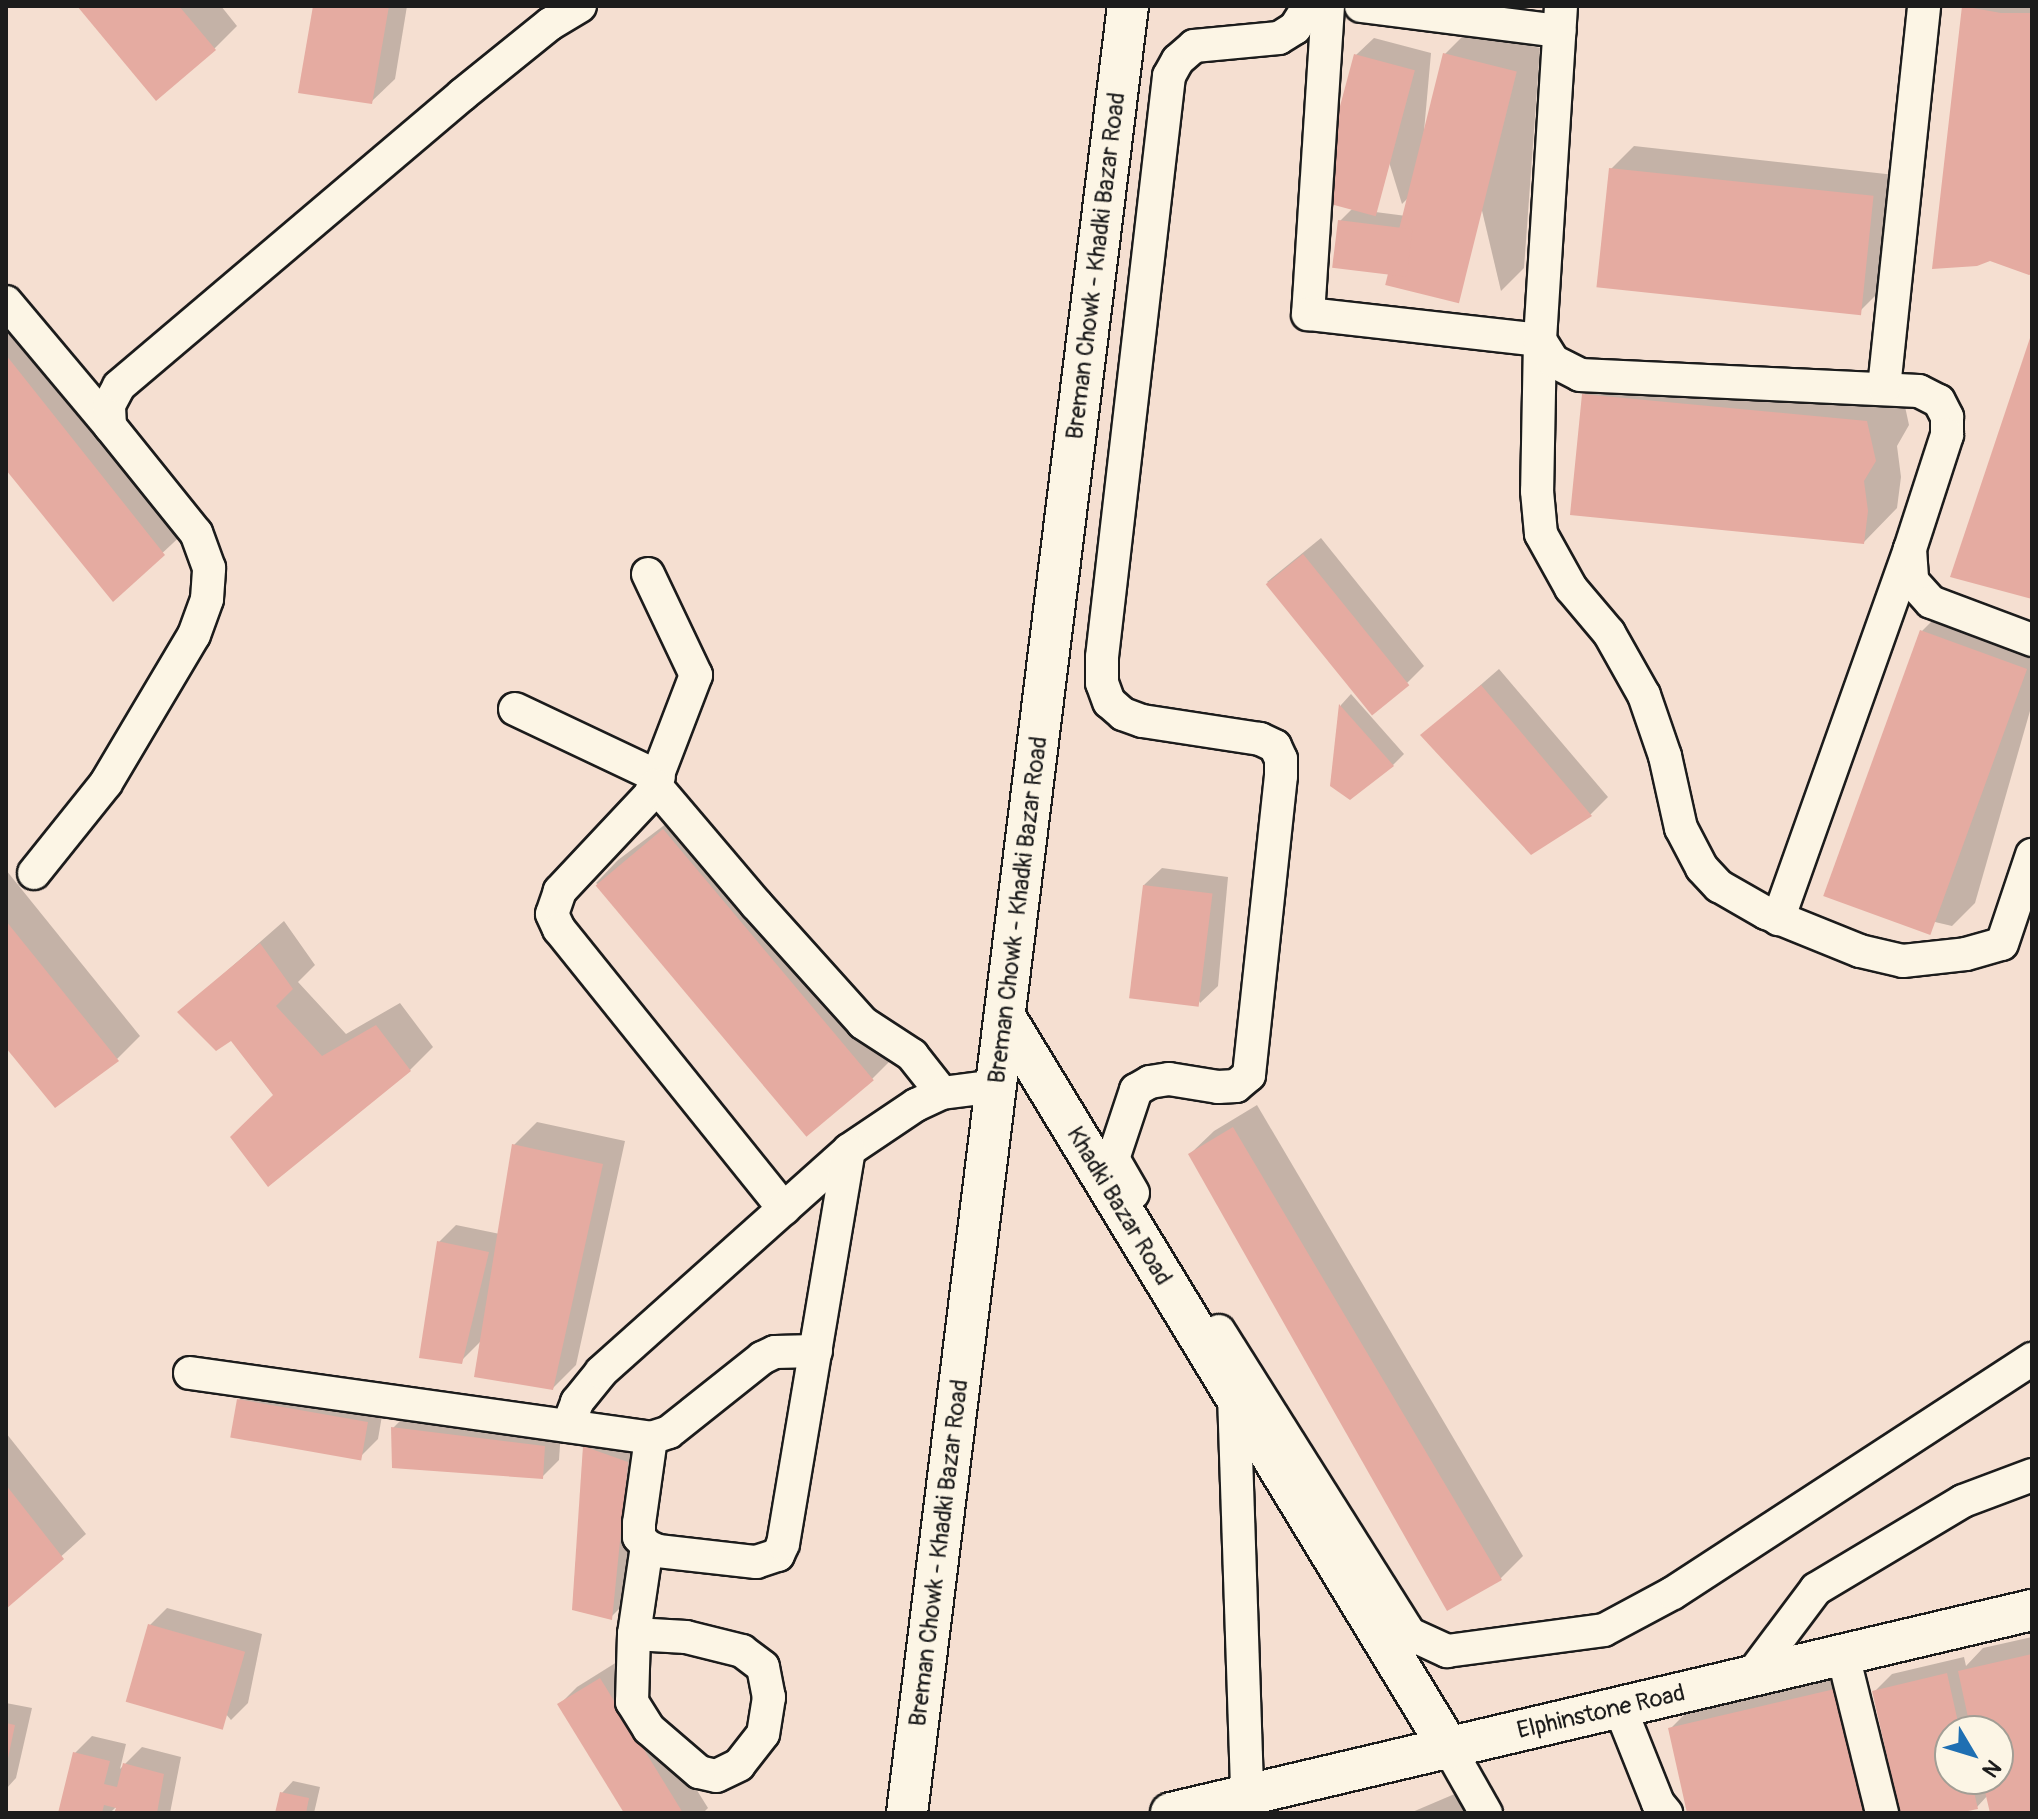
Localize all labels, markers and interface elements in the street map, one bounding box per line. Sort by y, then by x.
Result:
street label: Breman Chowk - Khadki Bazar Road [1060,91,1132,441]
street label: Breman Chowk - Khadki Bazar Road [982,735,1054,1085]
street label: Khadki Bazar Road [1060,1121,1178,1291]
street label: Breman Chowk - Khadki Bazar Road [903,1378,975,1728]
street label: Elphinstone Road [1514,1679,1688,1745]
north arrow [1934,1715,2014,1795]
text: N [1976,1754,2007,1783]

